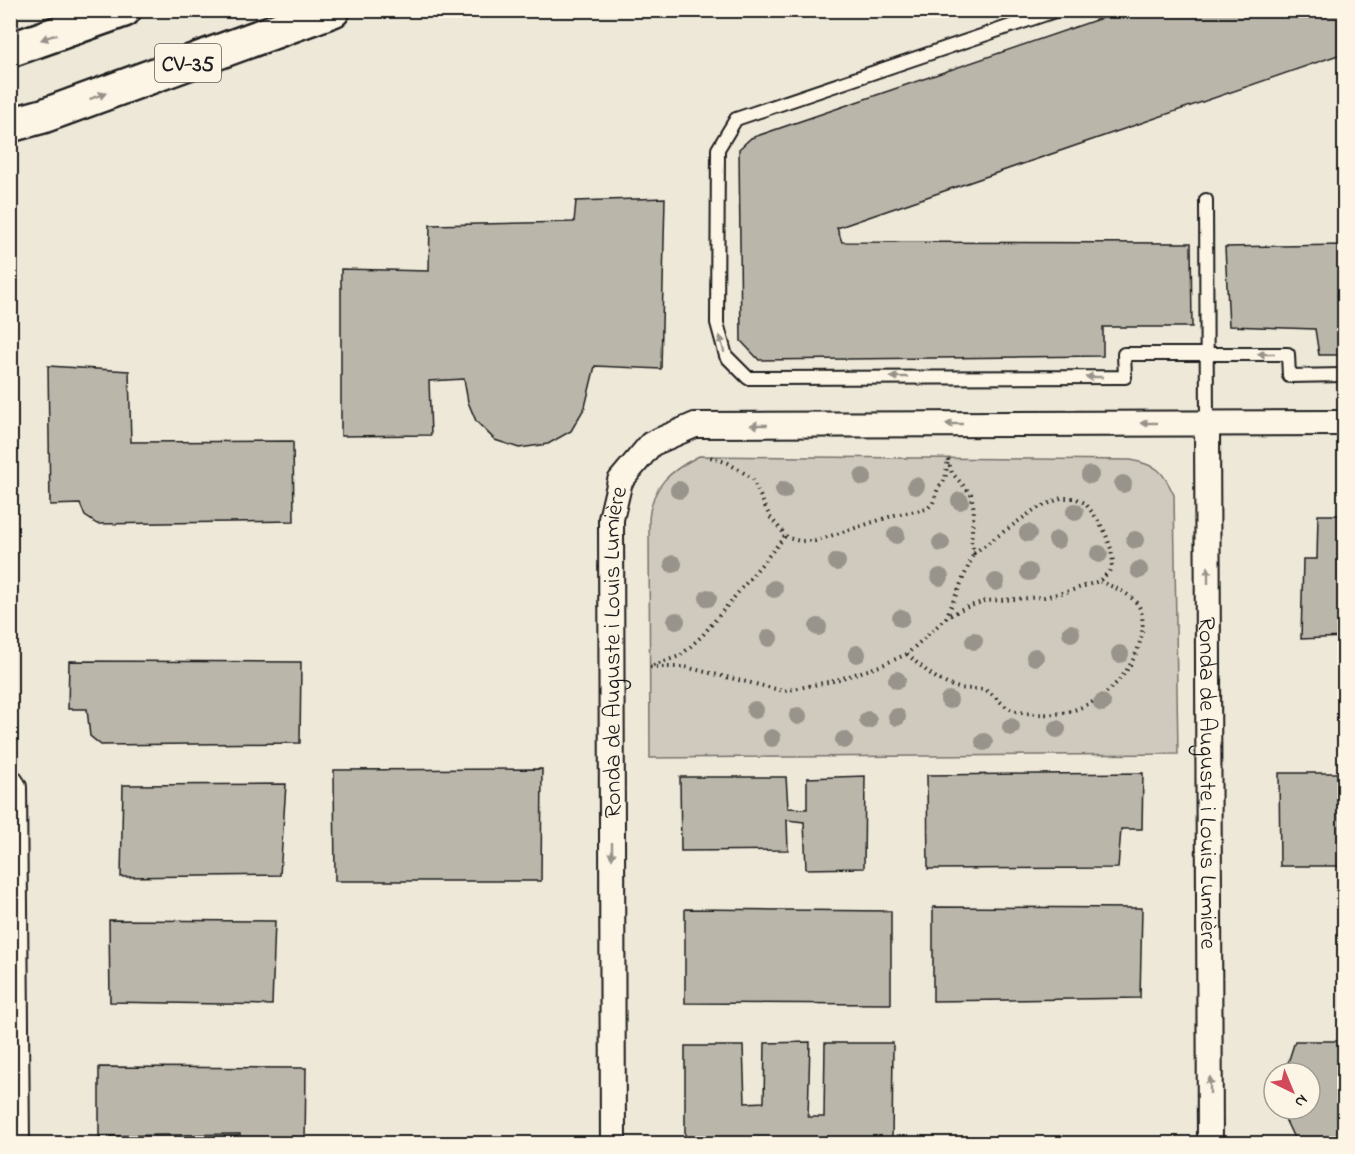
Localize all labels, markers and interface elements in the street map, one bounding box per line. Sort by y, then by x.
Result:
one-way arrow [40,32,58,42]
road number: CV-35 [155,44,221,82]
one-way arrow [89,90,107,100]
one-way arrow [717,335,726,353]
one-way arrow [1257,349,1276,359]
one-way arrow [889,372,908,382]
one-way arrow [1084,372,1103,382]
one-way arrow [1139,418,1158,428]
one-way arrow [944,419,963,429]
one-way arrow [749,420,768,430]
street label: Ronda de Auguste i Louis Lumière [596,483,638,818]
one-way arrow [1203,566,1213,585]
street label: Ronda de Auguste i Louis Lumière [1188,617,1224,950]
one-way arrow [607,841,617,860]
north arrow [1262,1061,1322,1121]
one-way arrow [1205,1076,1215,1095]
text: N [1289,1088,1313,1113]

